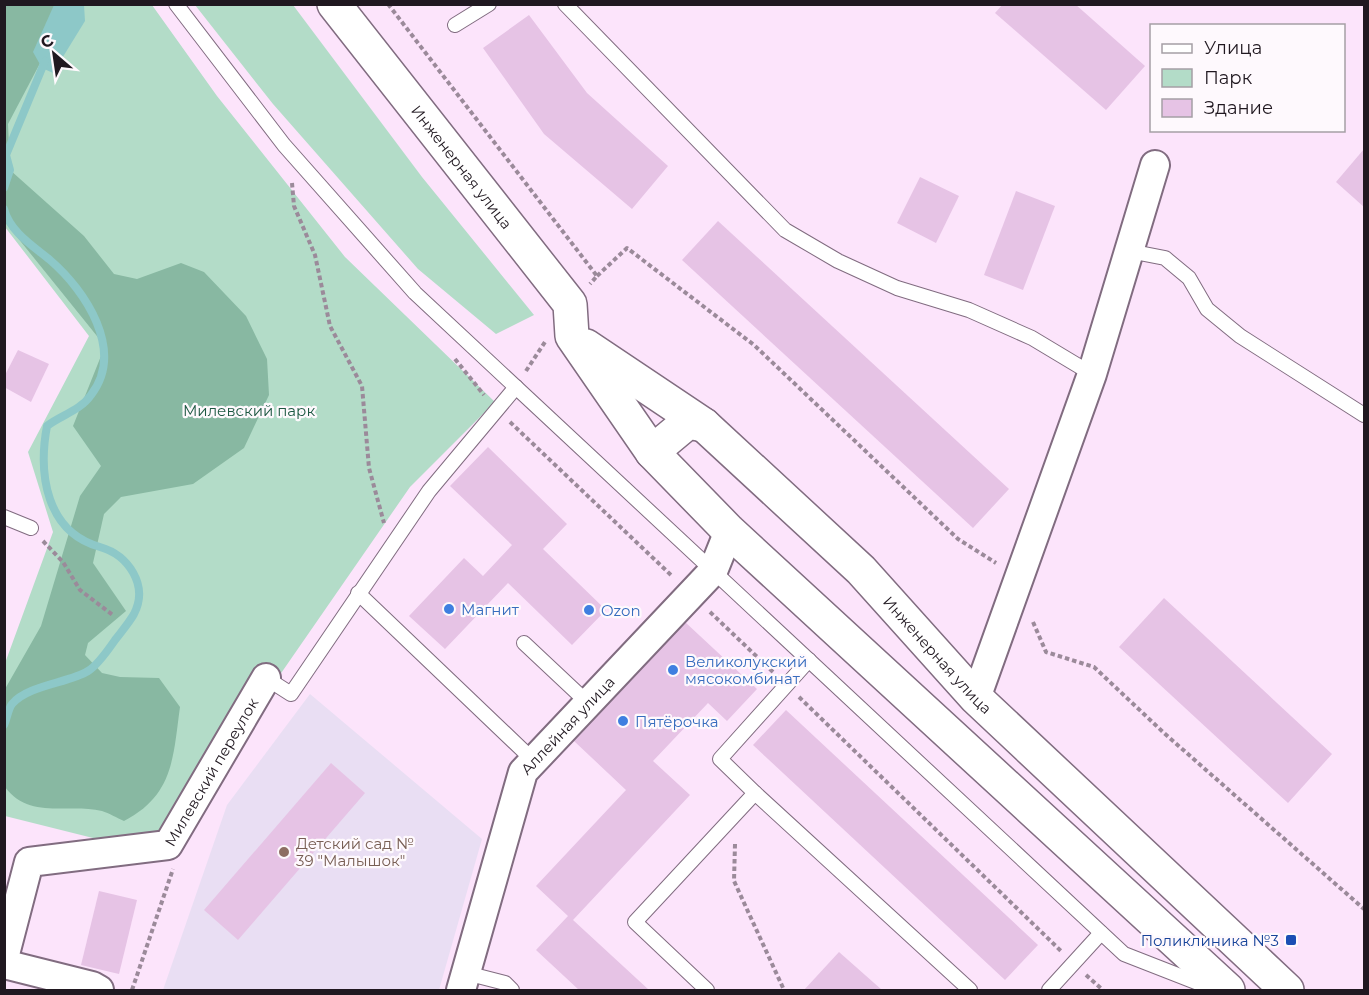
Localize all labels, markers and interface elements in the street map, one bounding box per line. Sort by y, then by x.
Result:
north arrow [24,24,84,84]
legend [1150,24,1345,132]
text: С [37,30,57,52]
text: Улица [1204,37,1262,59]
text: Парк [1204,67,1253,89]
text: Здание [1204,97,1273,119]
street label: Инженерная улица [407,101,517,232]
park label: Милевский парк [183,401,315,420]
street label: Инженерная улица [879,592,996,718]
place label: Магнит [461,600,520,619]
place label: Ozon [601,601,641,620]
marker: Магнит [442,602,456,616]
marker: Ozon [582,603,596,617]
place label: Великолукский мясокомбинат [685,652,807,688]
marker: Великолукский мясокомбинат [666,663,680,677]
street label: Аллейная улица [516,672,618,778]
street label: Милевский переулок [160,694,262,850]
place label: Пятёрочка [635,712,719,731]
marker: Пятёрочка [616,714,630,728]
place label: Детский сад № 39 "Малышок" [296,834,414,870]
marker: Детский сад № 39 "Малышок" [277,845,291,859]
place label: Поликлиника №3 [1141,931,1279,950]
marker: Поликлиника №3 [1284,933,1298,947]

